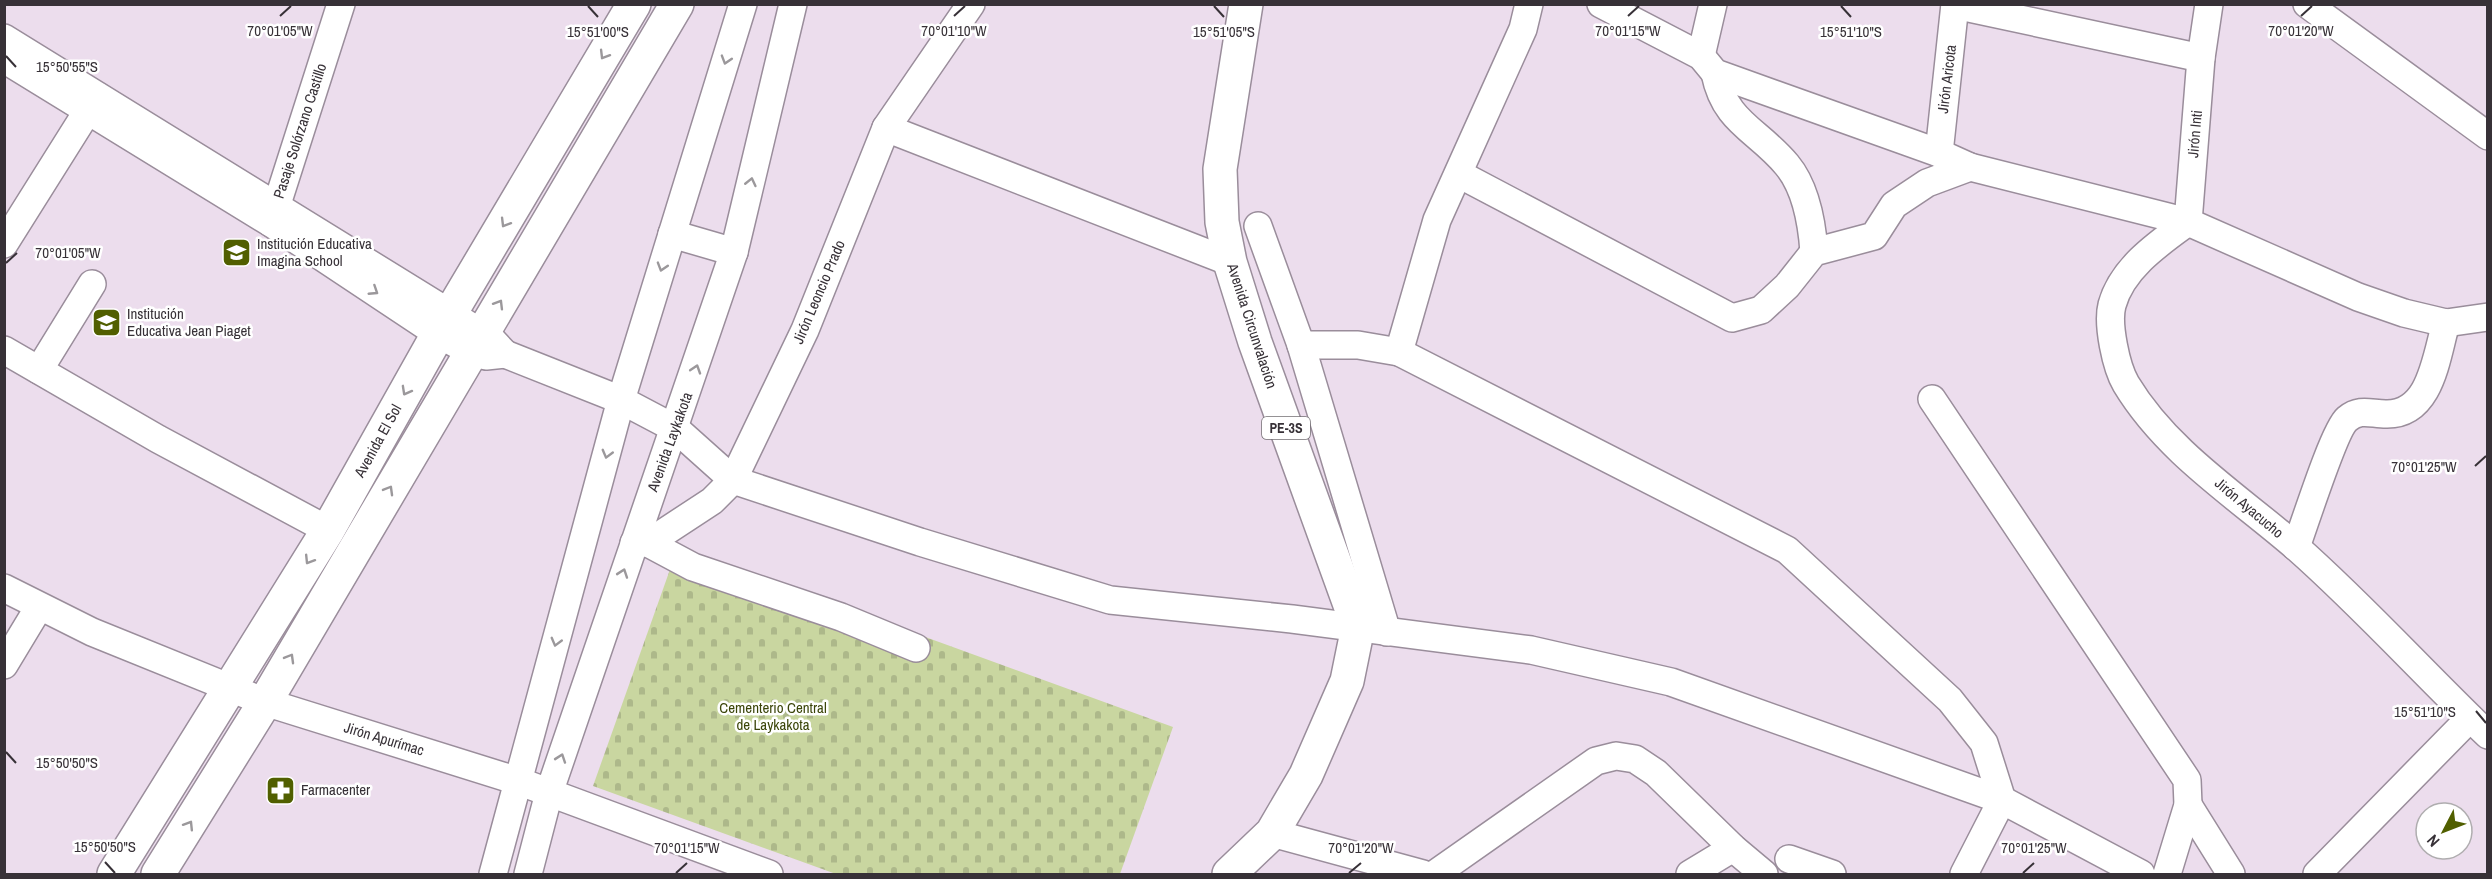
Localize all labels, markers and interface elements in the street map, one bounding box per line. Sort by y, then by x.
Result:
text: 70°01'05"W [247,20,313,41]
text: 70°01'10"W [921,20,987,41]
text: 70°01'15"W [1595,20,1661,41]
text: 70°01'20"W [2268,20,2334,41]
text: 15°51'00"S [567,21,629,42]
text: 15°51'05"S [1193,21,1255,42]
text: 15°51'10"S [1820,21,1882,42]
street label: Jirón Aricota [1932,43,1961,114]
one-way arrow [600,49,612,59]
one-way arrow [721,54,733,65]
text: 15°50'55"S [36,56,98,77]
street label: Pasaje Solórzano Castillo [268,60,331,201]
street label: Jirón Inti [2182,109,2207,159]
one-way arrow [743,178,756,188]
one-way arrow [501,217,513,227]
place label: Institución Educativa Imagina School [257,233,372,271]
school or university icon: Institución Educativa Imagina School [220,237,252,269]
street label: Jirón Leoncio Prado [787,237,850,347]
text: 70°01'05"W [35,242,101,263]
street label: Avenida Circunvalación [1222,260,1283,391]
one-way arrow [657,261,669,272]
one-way arrow [368,284,378,296]
one-way arrow [492,300,503,310]
place label: Institución Educativa Jean Piaget [127,303,251,341]
school or university icon: Institución Educativa Jean Piaget [90,307,122,339]
one-way arrow [688,364,701,375]
one-way arrow [402,385,413,395]
street label: Avenida Laykakota [641,389,697,495]
street label: Avenida El Sol [348,400,406,482]
road number: PE-3S [1262,417,1310,439]
one-way arrow [601,449,614,459]
text: 70°01'25"W [2391,456,2457,477]
street label: Jirón Ayacucho [2210,473,2288,543]
one-way arrow [382,486,394,496]
one-way arrow [305,553,316,564]
one-way arrow [616,568,629,579]
one-way arrow [551,636,563,647]
one-way arrow [283,654,295,664]
park label: Cementerio Central de Laykakota [719,697,827,735]
text: 15°51'10"S [2394,701,2456,722]
street label: Jirón Apurímac [342,716,427,761]
text: 15°50'50"S [36,752,98,773]
one-way arrow [553,753,566,763]
pharmacy icon: Farmacenter [264,774,296,806]
place label: Farmacenter [301,779,370,800]
north arrow [2414,801,2474,861]
one-way arrow [181,821,193,831]
text: N [2422,830,2444,852]
text: 15°50'50"S [74,836,136,857]
text: 70°01'15"W [654,837,720,858]
text: 70°01'20"W [1328,837,1394,858]
text: 70°01'25"W [2001,837,2067,858]

